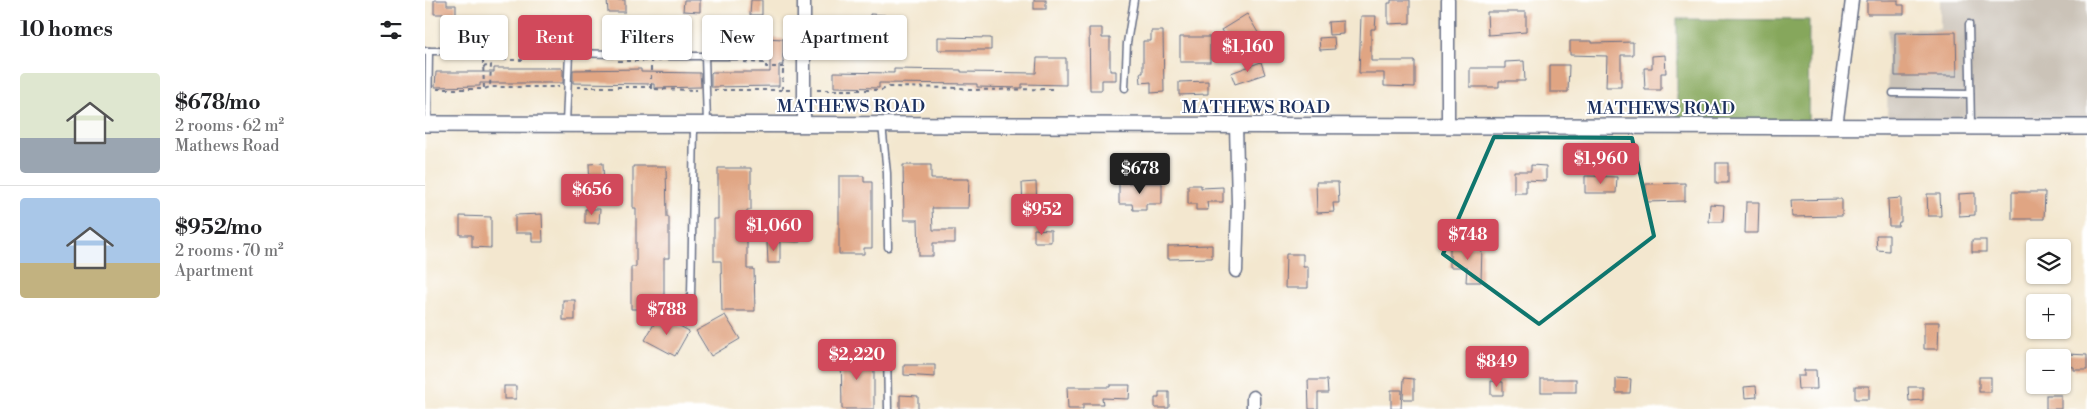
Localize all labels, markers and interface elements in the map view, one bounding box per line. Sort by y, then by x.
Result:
chip: Buy [440,15,508,60]
chip: Rent [518,15,592,60]
chip: Filters [602,15,692,60]
chip: New [702,15,773,60]
chip: Apartment [783,15,907,60]
icon: filters [377,16,405,44]
text: 10 homes [20,17,113,43]
pin: $1,160 [1207,30,1289,73]
text: $1,160 [1222,37,1274,57]
text: $678/mo [175,90,261,116]
icon: home [60,93,120,153]
street label: MATHEWS ROAD [777,95,925,118]
street label: MATHEWS ROAD [1182,96,1330,119]
street label: MATHEWS ROAD [1587,97,1735,120]
text: 2 rooms · 62 m² [175,116,284,136]
text: Mathews Road [175,136,279,156]
pin: $1,960 [1560,142,1642,185]
text: $1,960 [1574,149,1628,169]
pin: $678 [1110,152,1170,195]
text: $678 [1121,159,1159,179]
pin: $656 [562,174,622,216]
text: $656 [572,180,612,200]
pin: $952 [1012,194,1072,236]
text: $952 [1022,200,1062,220]
pin: $1,060 [733,210,815,252]
text: $952/mo [175,215,262,241]
text: $1,060 [746,216,802,236]
icon: home [60,218,120,278]
pin: $748 [1438,218,1498,261]
text: $748 [1449,225,1487,245]
map controls [2026,239,2071,394]
button: layers [2026,239,2071,284]
text: 2 rooms · 70 m² [175,241,284,261]
text: Apartment [175,261,254,281]
pin: $788 [637,294,697,336]
button: + [2026,294,2071,339]
text: $788 [647,300,687,320]
pin: $2,220 [816,338,898,381]
text: $2,220 [829,345,885,365]
pin: $849 [1467,346,1527,388]
button: − [2026,349,2071,394]
text: $849 [1477,352,1517,372]

